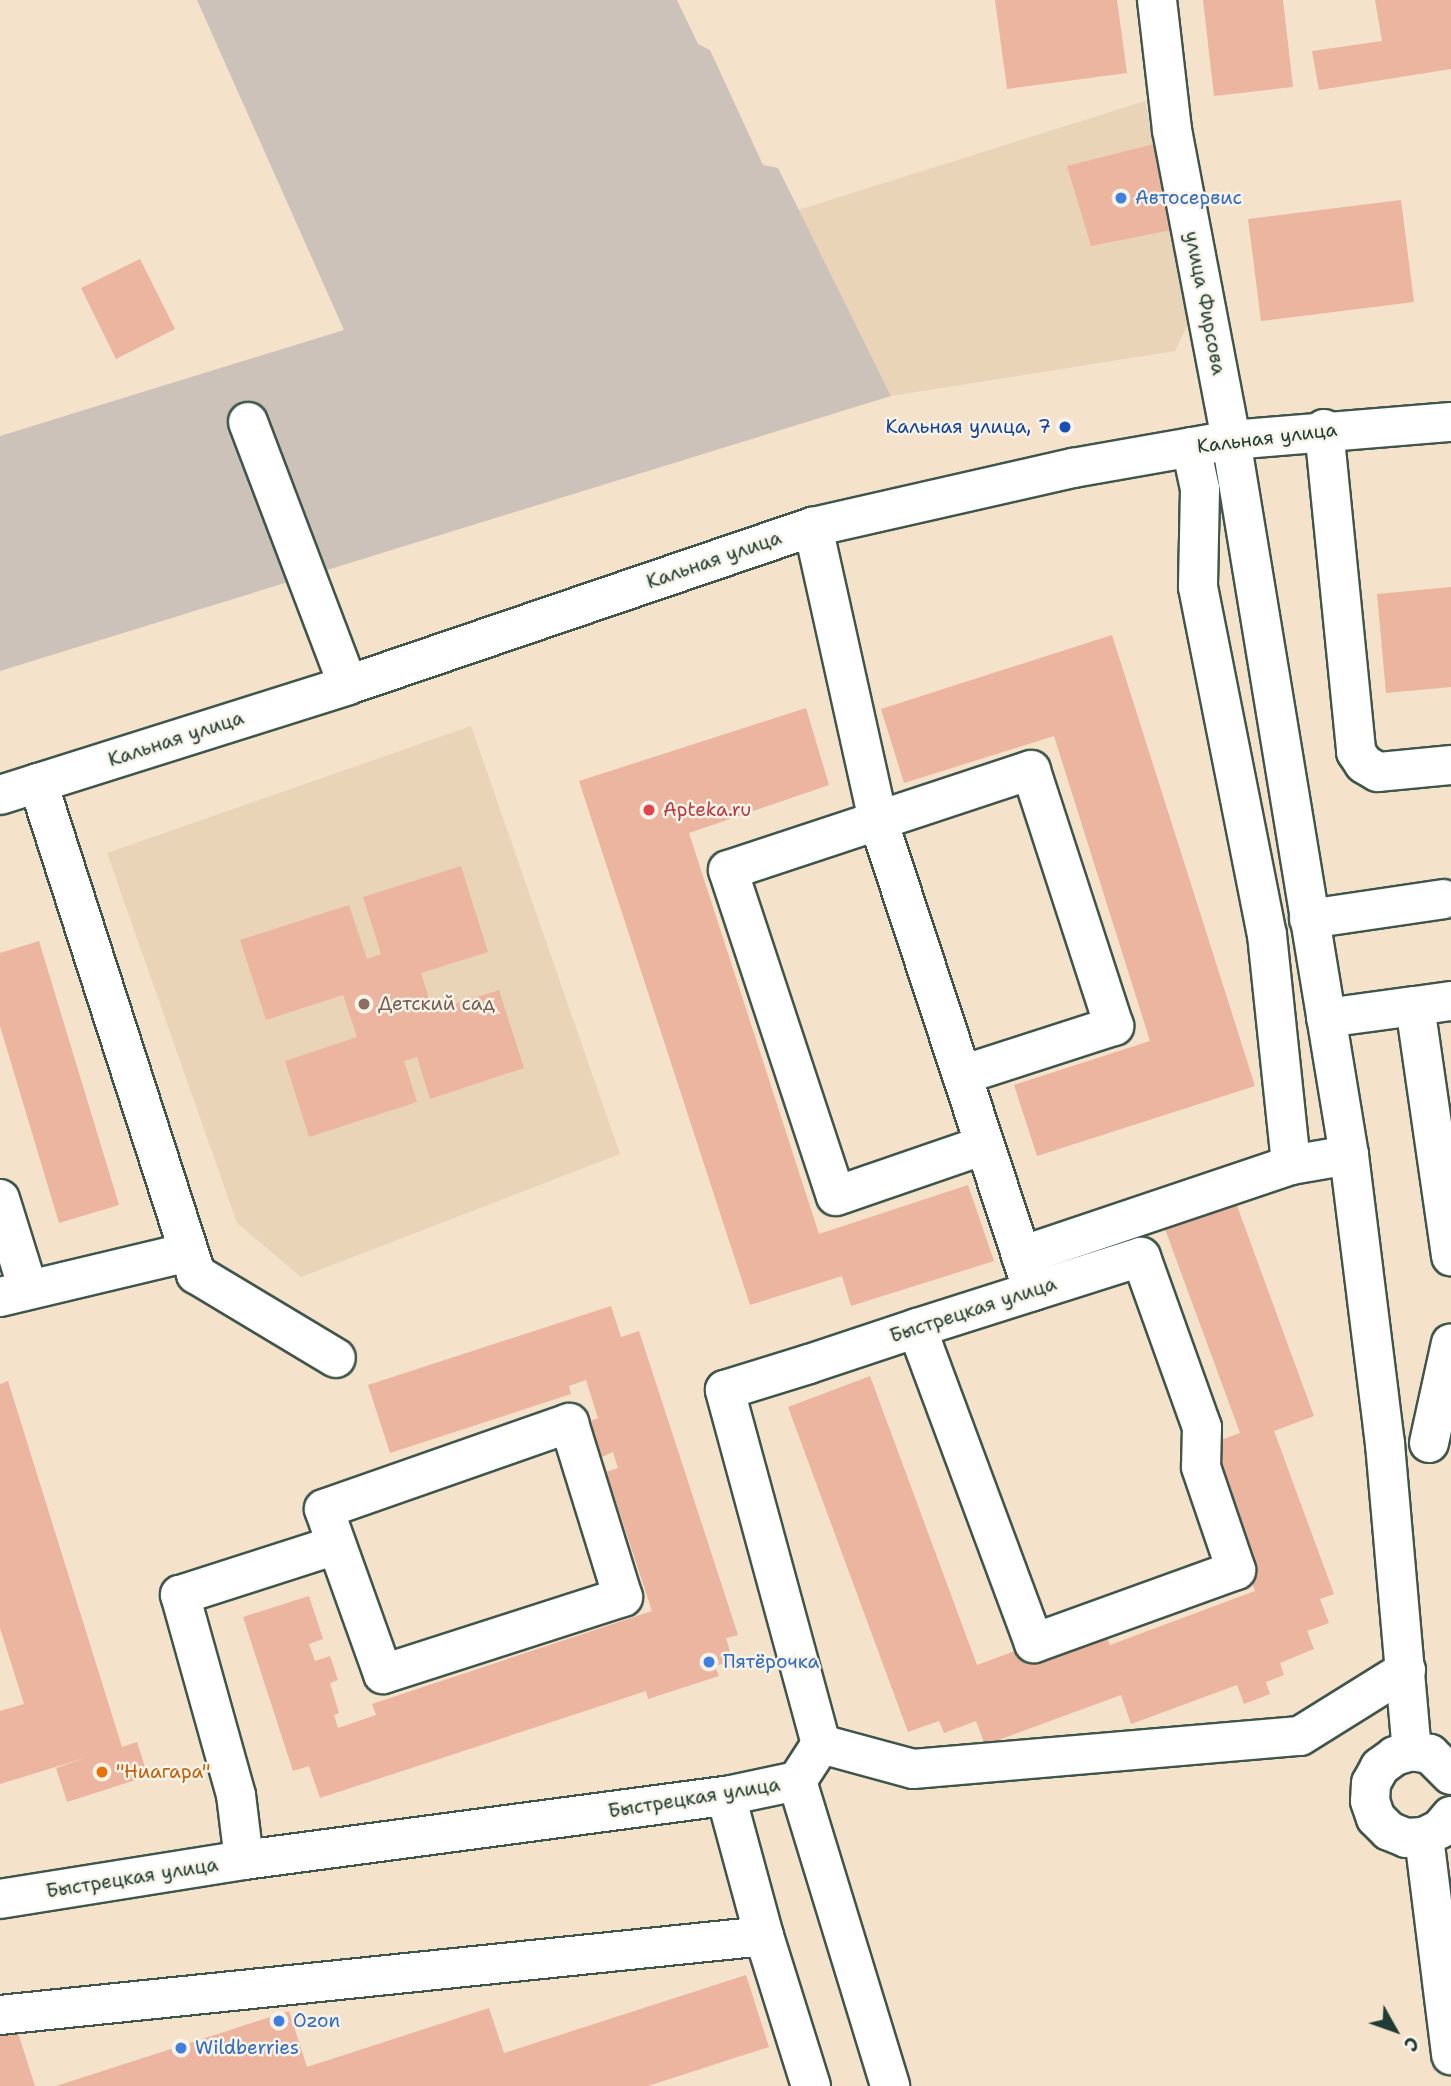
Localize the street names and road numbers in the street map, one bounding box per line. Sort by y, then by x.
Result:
street label: улица Фирсова [1180,229,1230,377]
street label: Кальная улица [1196,418,1338,458]
street label: Кальная улица [644,526,784,594]
street label: Кальная улица [105,706,247,772]
street label: Быстрецкая улица [887,1272,1059,1348]
street label: Быстрецкая улица [606,1773,782,1823]
street label: Быстрецкая улица [44,1853,220,1903]

